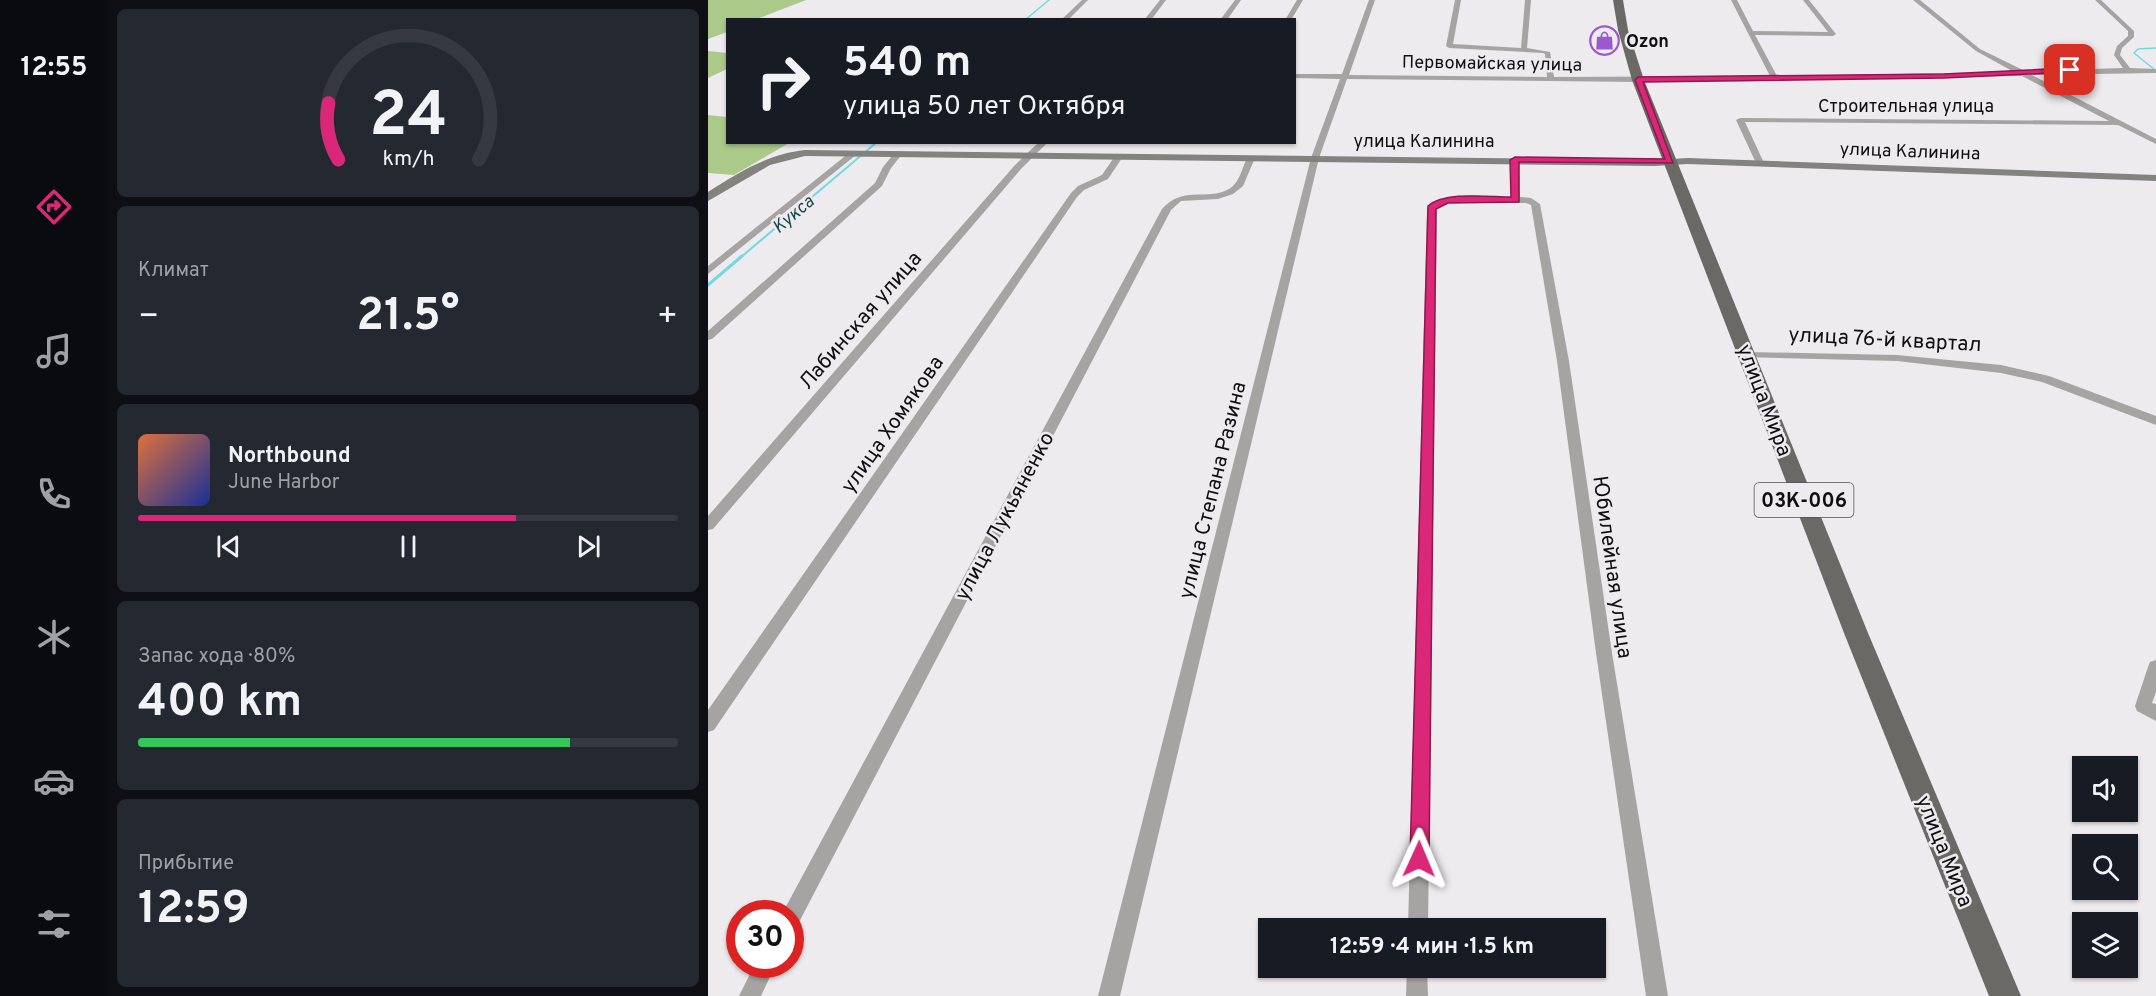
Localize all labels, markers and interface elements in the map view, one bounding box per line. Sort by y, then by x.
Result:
shop icon: Ozon [1589,25,1621,57]
place label: Ozon [1626,31,1669,54]
text: 540 m [843,38,971,91]
icon: right [744,42,822,120]
pin [2044,44,2095,95]
text: 12:55 [21,51,87,85]
street label: Первомайская улица [1402,51,1582,78]
icon: arrive [2053,53,2086,86]
text: 24 [369,79,447,158]
text: улица 50 лет Октября [843,90,1126,124]
street label: Строительная улица [1818,96,1994,119]
street label: улица Калинина [1354,131,1494,154]
street label: улица Калинина [1839,139,1981,166]
text: km/h [382,147,434,174]
icon: directions [33,186,75,228]
water label: Кукса [768,191,820,239]
street label: Лабинская улица [794,246,929,396]
text: Климат [138,258,209,284]
text: 21.5° [357,289,459,346]
text: − [138,297,159,339]
text: + [657,297,678,339]
street label: улица 76-й квартал [1788,322,1982,359]
icon: music [33,330,75,372]
street label: улица Мира [1730,341,1797,460]
street label: улица Хомякова [836,351,951,499]
street label: улица Степана Разина [1173,379,1254,602]
street label: улица Лукьяненко [949,428,1061,606]
text: Northbound [228,443,351,470]
text: June Harbor [228,470,340,496]
icon: phone [33,473,75,515]
street label: Юбилейная улица [1585,474,1638,660]
road number: 03К-006 [1754,483,1854,517]
icon: previous [212,530,245,563]
icon: pause [392,530,425,563]
icon: next [572,530,605,563]
icon: climate [33,616,75,658]
text: Запас хода · 80% [138,644,295,670]
text: 400 km [138,675,302,732]
map controls [2072,756,2138,978]
button: sound [2072,756,2138,822]
icon: car [33,760,75,802]
street label: улица Мира [1909,792,1978,911]
position arrow [1387,827,1451,891]
button: search [2072,834,2138,900]
text: Прибытие [138,851,234,877]
text: 12:59 [138,882,250,939]
speed limit sign: 30 [726,900,804,978]
icon: filters [33,903,75,945]
button: layers [2072,912,2138,978]
text: 12:59 · 4 мин · 1.5 km [1330,934,1534,961]

